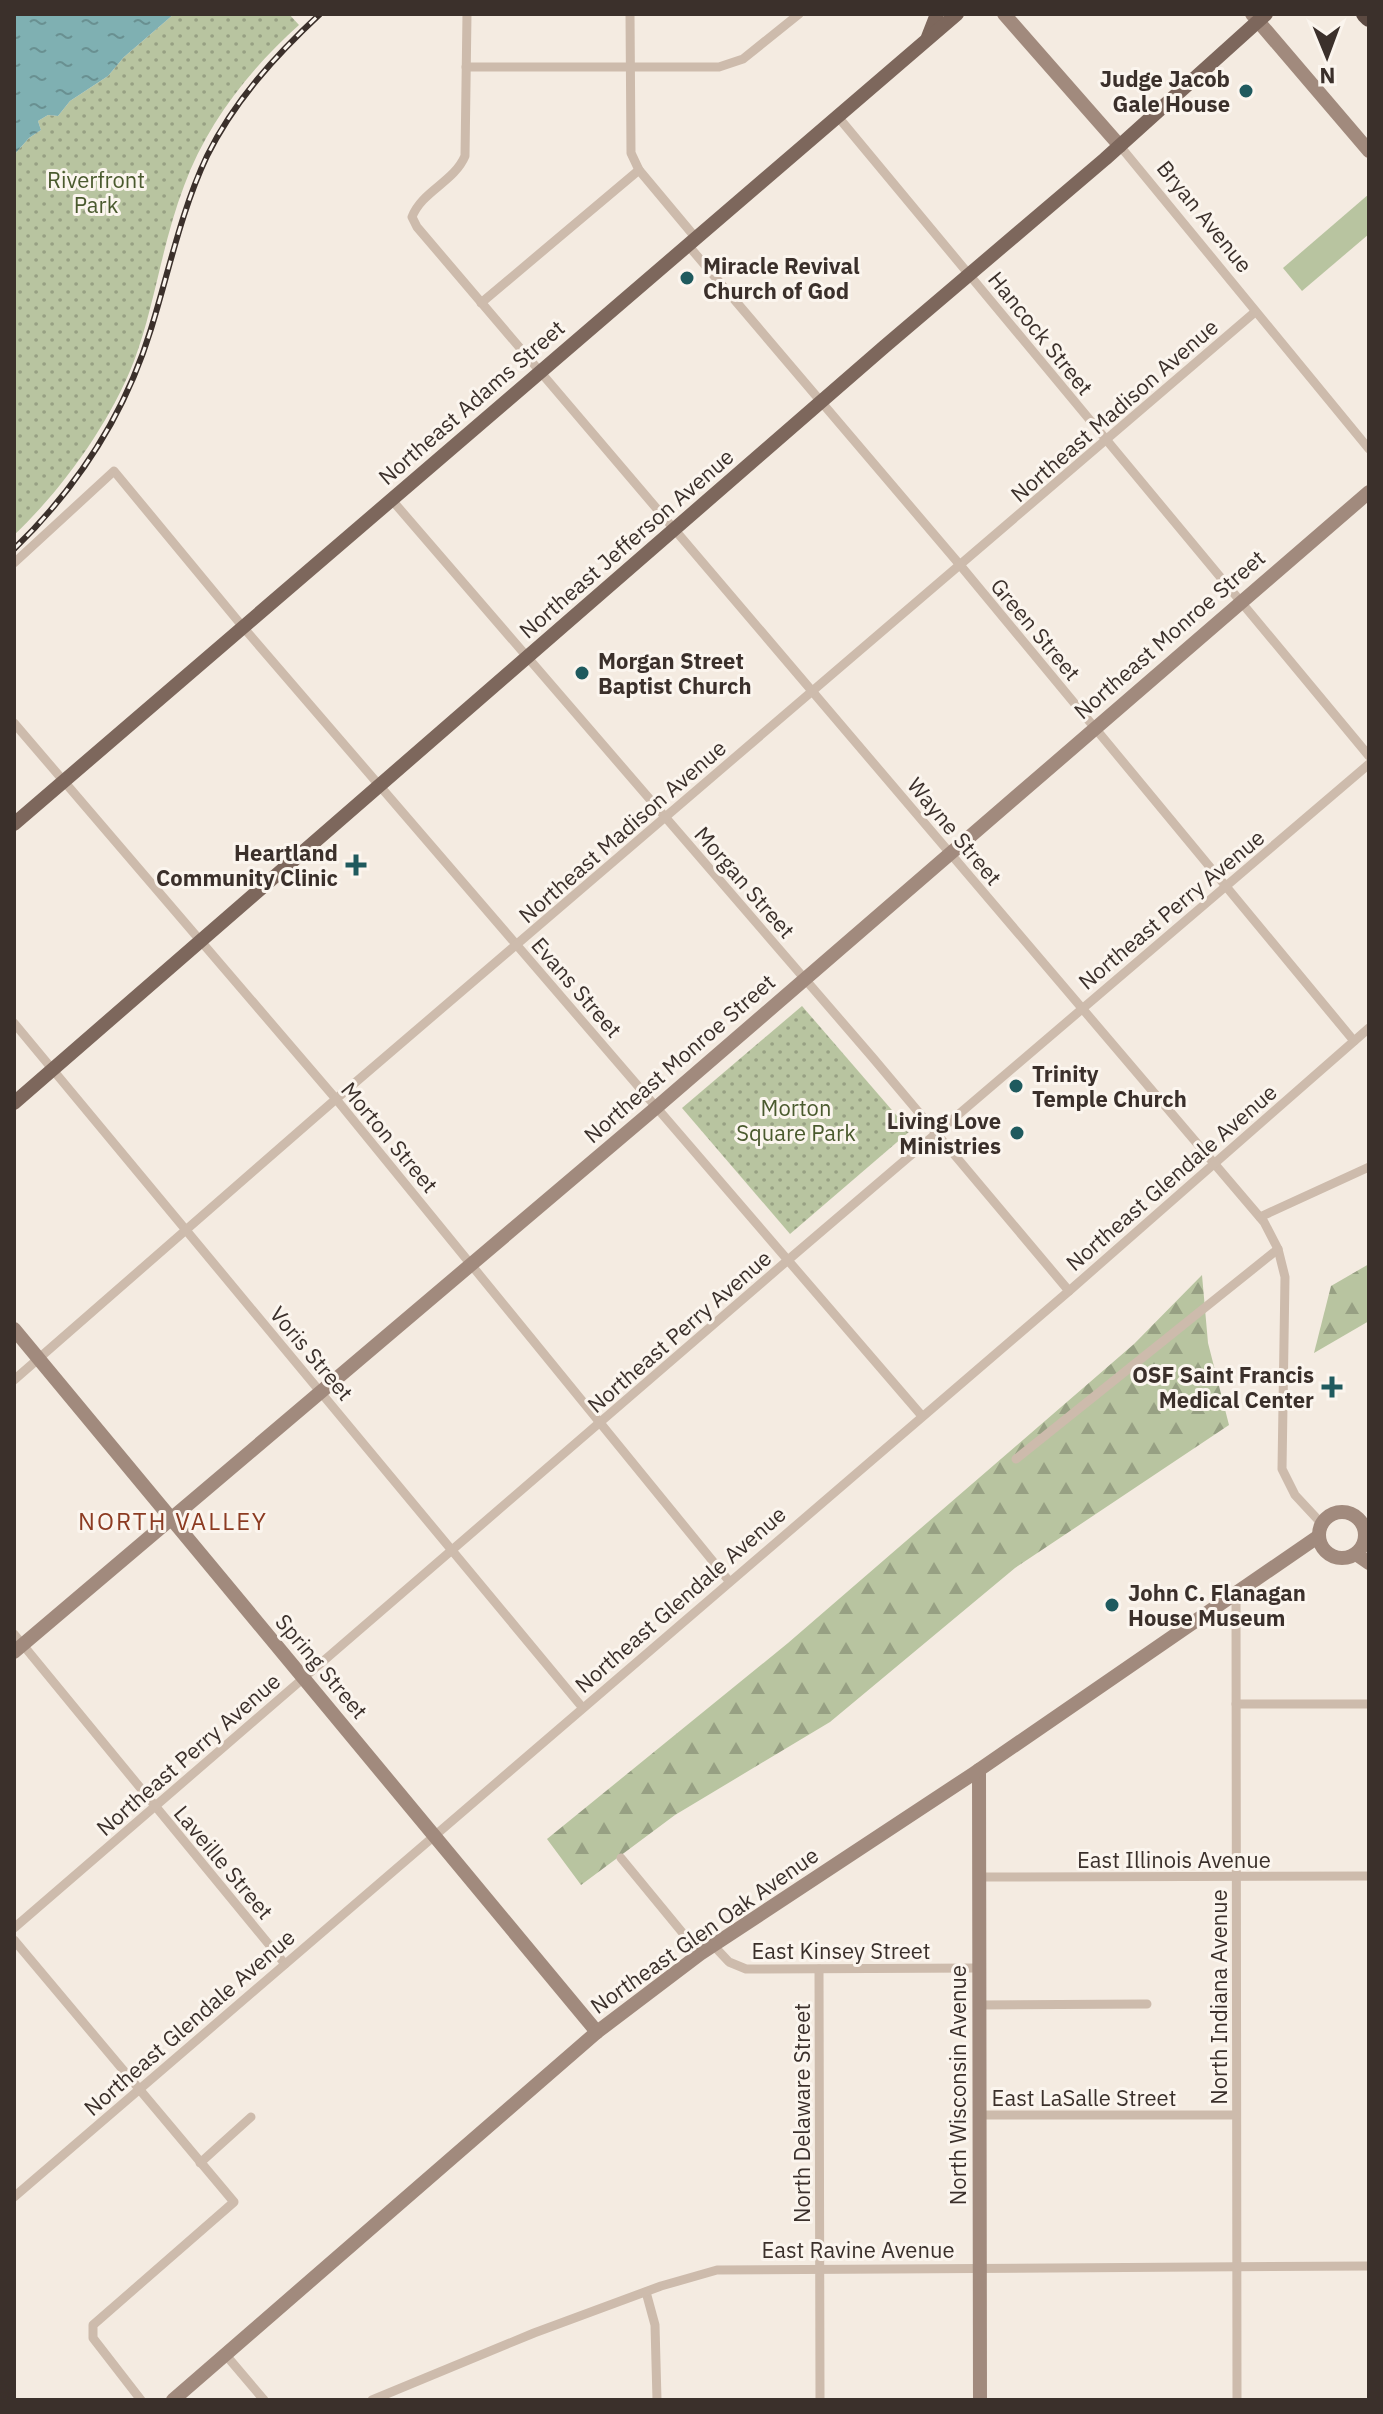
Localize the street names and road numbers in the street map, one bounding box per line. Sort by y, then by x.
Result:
street label: Bryan Avenue [1151,154,1259,278]
street label: Hancock Street [982,265,1100,401]
street label: Northeast Madison Avenue [1004,312,1224,508]
street label: Northeast Adams Street [372,313,570,491]
street label: Northeast Jefferson Avenue [513,442,739,644]
street label: Northeast Monroe Street [1067,543,1271,725]
street label: Green Street [985,572,1087,686]
street label: Northeast Madison Avenue [512,733,732,929]
street label: Wayne Street [901,771,1009,891]
street label: Morgan Street [688,820,802,944]
street label: Northeast Perry Avenue [1072,823,1270,995]
street label: Evans Street [525,931,629,1043]
street label: Northeast Monroe Street [577,967,781,1149]
street label: Morton Street [335,1075,445,1199]
street label: Northeast Glendale Avenue [1059,1077,1283,1277]
street label: Northeast Perry Avenue [581,1243,777,1419]
street label: Voris Street [264,1300,360,1406]
street label: Northeast Glendale Avenue [568,1499,792,1699]
street label: Spring Street [270,1607,374,1725]
street label: Northeast Perry Avenue [90,1666,286,1842]
street label: Laveille Street [168,1799,280,1925]
street label: Northeast Glen Oak Avenue [584,1840,824,2020]
street label: East Illinois Avenue [1077,1845,1271,1874]
street label: North Indiana Avenue [1204,1889,1233,2105]
street label: Northeast Glendale Avenue [77,1922,301,2122]
street label: East Kinsey Street [751,1936,931,1965]
street label: North Wisconsin Avenue [943,1965,972,2205]
street label: North Delaware Street [787,2003,816,2223]
street label: East LaSalle Street [992,2083,1176,2112]
street label: East Ravine Avenue [761,2235,955,2264]

